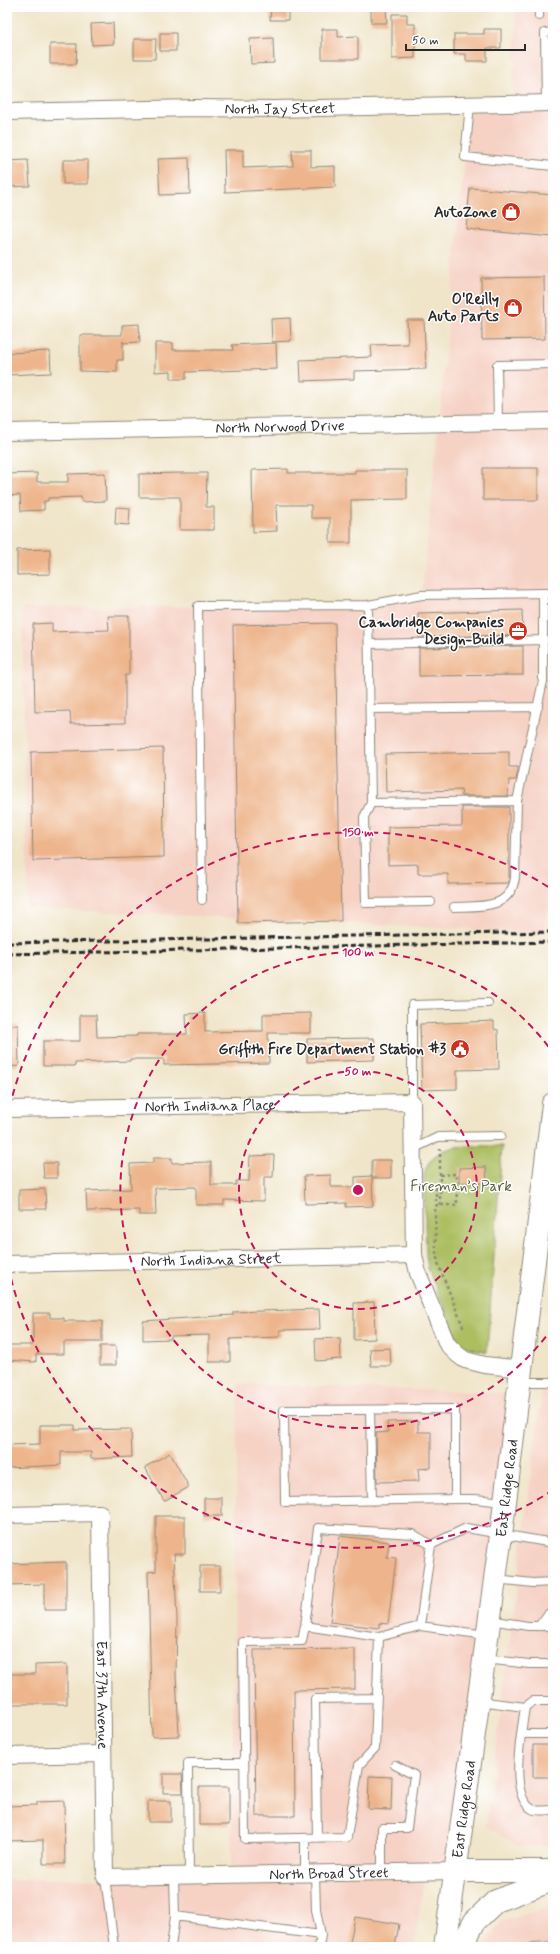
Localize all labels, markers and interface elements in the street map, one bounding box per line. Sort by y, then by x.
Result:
scale bar [406,26,525,52]
text: 50 m [412,33,439,49]
street label: North Jay Street [224,99,336,120]
shop icon: AutoZone [500,201,522,223]
place label: AutoZone [434,203,497,223]
place label: O'Reilly Auto Parts [428,290,499,327]
shop icon: O'Reilly Auto Parts [502,297,524,319]
street label: North Norwood Drive [215,416,345,439]
place label: Cambridge Companies Design-Build [358,613,504,652]
office icon: Cambridge Companies Design-Build [507,620,529,642]
text: 150 m [342,825,374,841]
text: 100 m [342,945,375,961]
public building icon: Griffith Fire Department Station #3 [449,1038,471,1060]
place label: Griffith Fire Department Station #3 [219,1039,446,1060]
text: 50 m [345,1064,372,1080]
street label: North Indiana Place [144,1095,276,1118]
park label: Fireman’s Park [410,1177,512,1197]
centre of rings [351,1183,365,1197]
street label: North Indiana Street [140,1249,282,1272]
street label: East Ridge Road [492,1438,523,1538]
street label: East 37th Avenue [91,1641,112,1749]
street label: East Ridge Road [448,1759,481,1860]
street label: North Broad Street [269,1863,389,1885]

